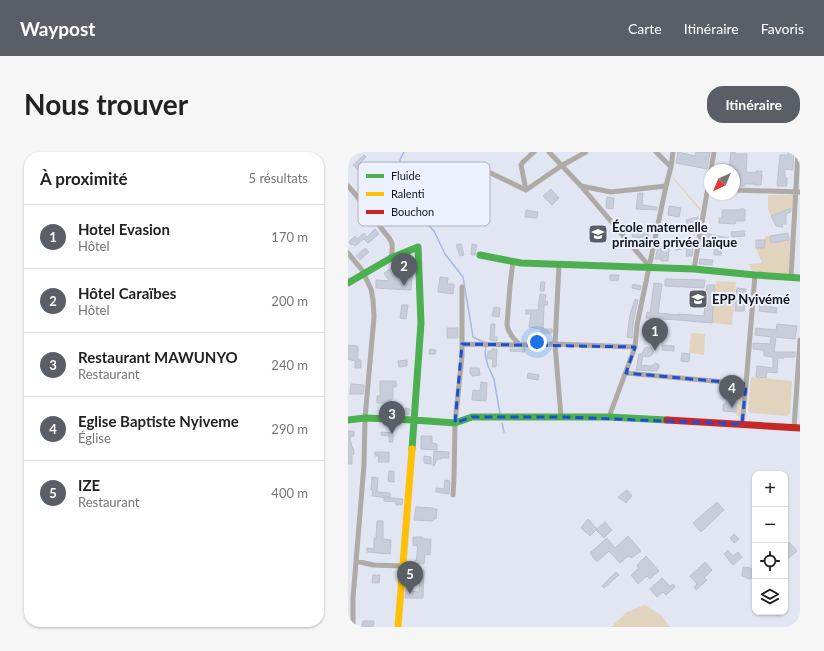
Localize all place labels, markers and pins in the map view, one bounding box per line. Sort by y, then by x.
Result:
place label: École maternelle primaire privée laïque [612,219,737,250]
school or university icon: École maternelle primaire privée laïque [587,223,609,245]
pin: 2 [391,253,417,286]
school or university icon: EPP Nyivémé [687,288,709,310]
place label: EPP Nyivémé [712,291,790,307]
pin: 1 [642,318,668,351]
pin: 4 [719,375,745,408]
pin: 3 [379,401,405,434]
pin: 5 [397,561,423,594]

